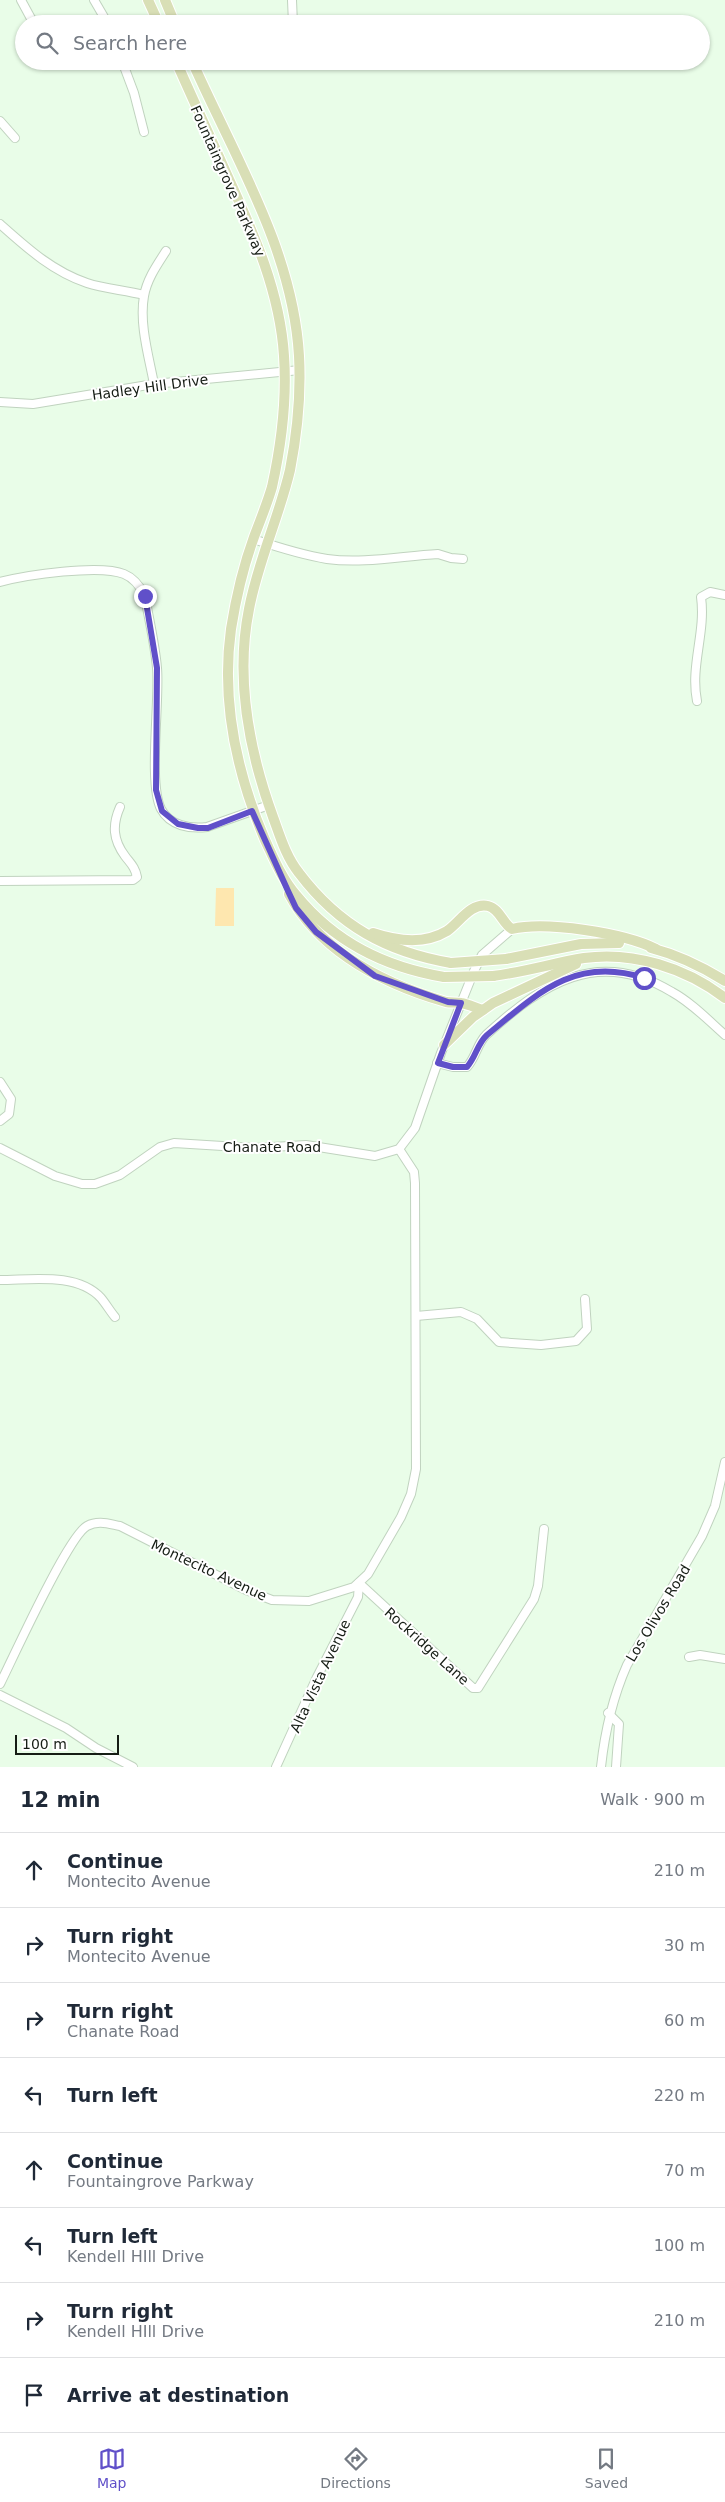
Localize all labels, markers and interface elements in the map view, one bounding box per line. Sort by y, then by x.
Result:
search box [15,15,710,70]
icon: search [33,29,61,57]
text: Search here [73,32,187,54]
street label: Fountaingrove Parkway [187,103,269,259]
street label: Hadley Hill Drive [91,371,209,403]
route end [134,585,157,608]
route start [633,967,656,990]
street label: Chanate Road [223,1139,321,1155]
street label: Montecito Avenue [149,1536,269,1604]
street label: Los Olivos Road [623,1562,693,1664]
street label: Rockridge Lane [382,1604,472,1688]
street label: Alta Vista Avenue [287,1617,353,1735]
scale bar [15,1732,119,1755]
text: 100 m [22,1736,67,1752]
text: 12 min [20,1788,101,1812]
text: Walk · 900 m [600,1790,705,1809]
text: Continue [67,1850,163,1872]
icon: ahead [20,1856,48,1884]
text: 210 m [654,1861,705,1880]
text: Montecito Avenue [67,1872,211,1891]
text: Turn right [67,1925,173,1947]
icon: right [20,1931,48,1959]
text: 30 m [664,1936,705,1955]
text: Montecito Avenue [67,1947,211,1966]
text: Turn right [67,2000,173,2022]
icon: right [20,2006,48,2034]
text: 60 m [664,2011,705,2030]
text: Chanate Road [67,2022,179,2041]
icon: left [20,2081,48,2109]
text: Turn left [67,2084,158,2106]
text: 220 m [654,2086,705,2105]
text: Continue [67,2150,163,2172]
icon: ahead [20,2156,48,2184]
text: 70 m [664,2161,705,2180]
text: Fountaingrove Parkway [67,2172,254,2191]
text: Turn left [67,2225,158,2247]
icon: left [20,2231,48,2259]
text: 100 m [654,2236,705,2255]
text: Kendell HIll Drive [67,2247,204,2266]
text: Turn right [67,2300,173,2322]
icon: right [20,2306,48,2334]
text: 210 m [654,2311,705,2330]
text: Kendell HIll Drive [67,2322,204,2341]
icon: arrive [20,2381,48,2409]
text: Arrive at destination [67,2384,289,2406]
tab: Map [97,2445,126,2491]
tab: Directions [320,2445,391,2491]
tab: Saved [585,2445,628,2491]

